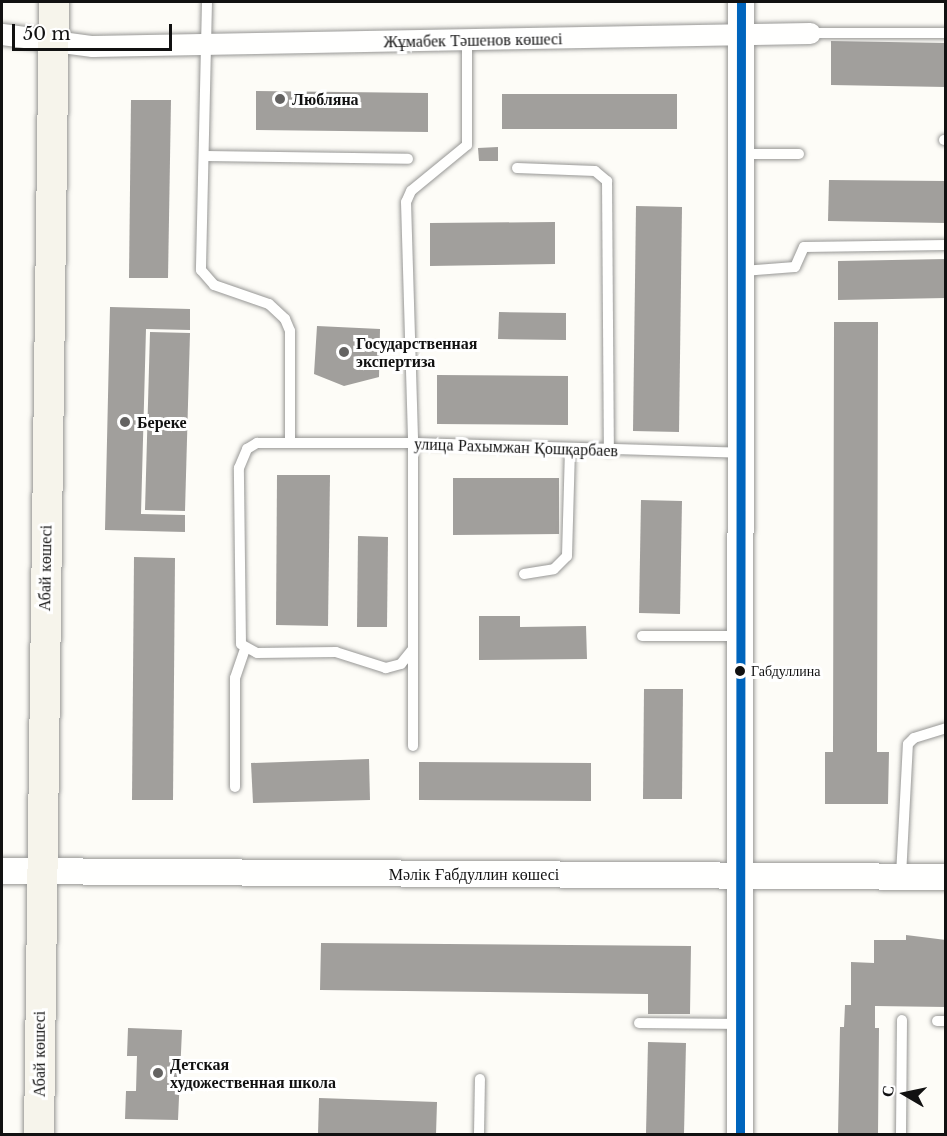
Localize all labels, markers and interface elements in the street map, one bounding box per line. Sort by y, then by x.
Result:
scale bar [15,12,176,50]
text: 50 m [23,23,71,45]
street label: Жұмабек Тәшенов көшесі [383,29,563,51]
place label: Любляна [292,89,359,109]
marker: Любляна [273,92,287,106]
place label: Государственная экспертиза [356,333,477,371]
marker: Государственная экспертиза [337,345,351,359]
place label: Береке [137,412,187,432]
marker: Береке [118,415,132,429]
street label: улица Рахымжан Қошқарбаев [414,434,618,460]
street label: Абай көшесі [35,525,55,611]
place label: Габдуллина [751,663,820,679]
marker: Габдуллина [734,665,746,677]
street label: Мәлік Ғабдуллин көшесі [389,864,559,884]
street label: Абай көшесі [29,1011,49,1097]
place label: Детская художественная школа [170,1054,336,1092]
north arrow [875,1064,935,1124]
marker: Детская художественная школа [151,1066,165,1080]
text: С [876,1084,898,1098]

